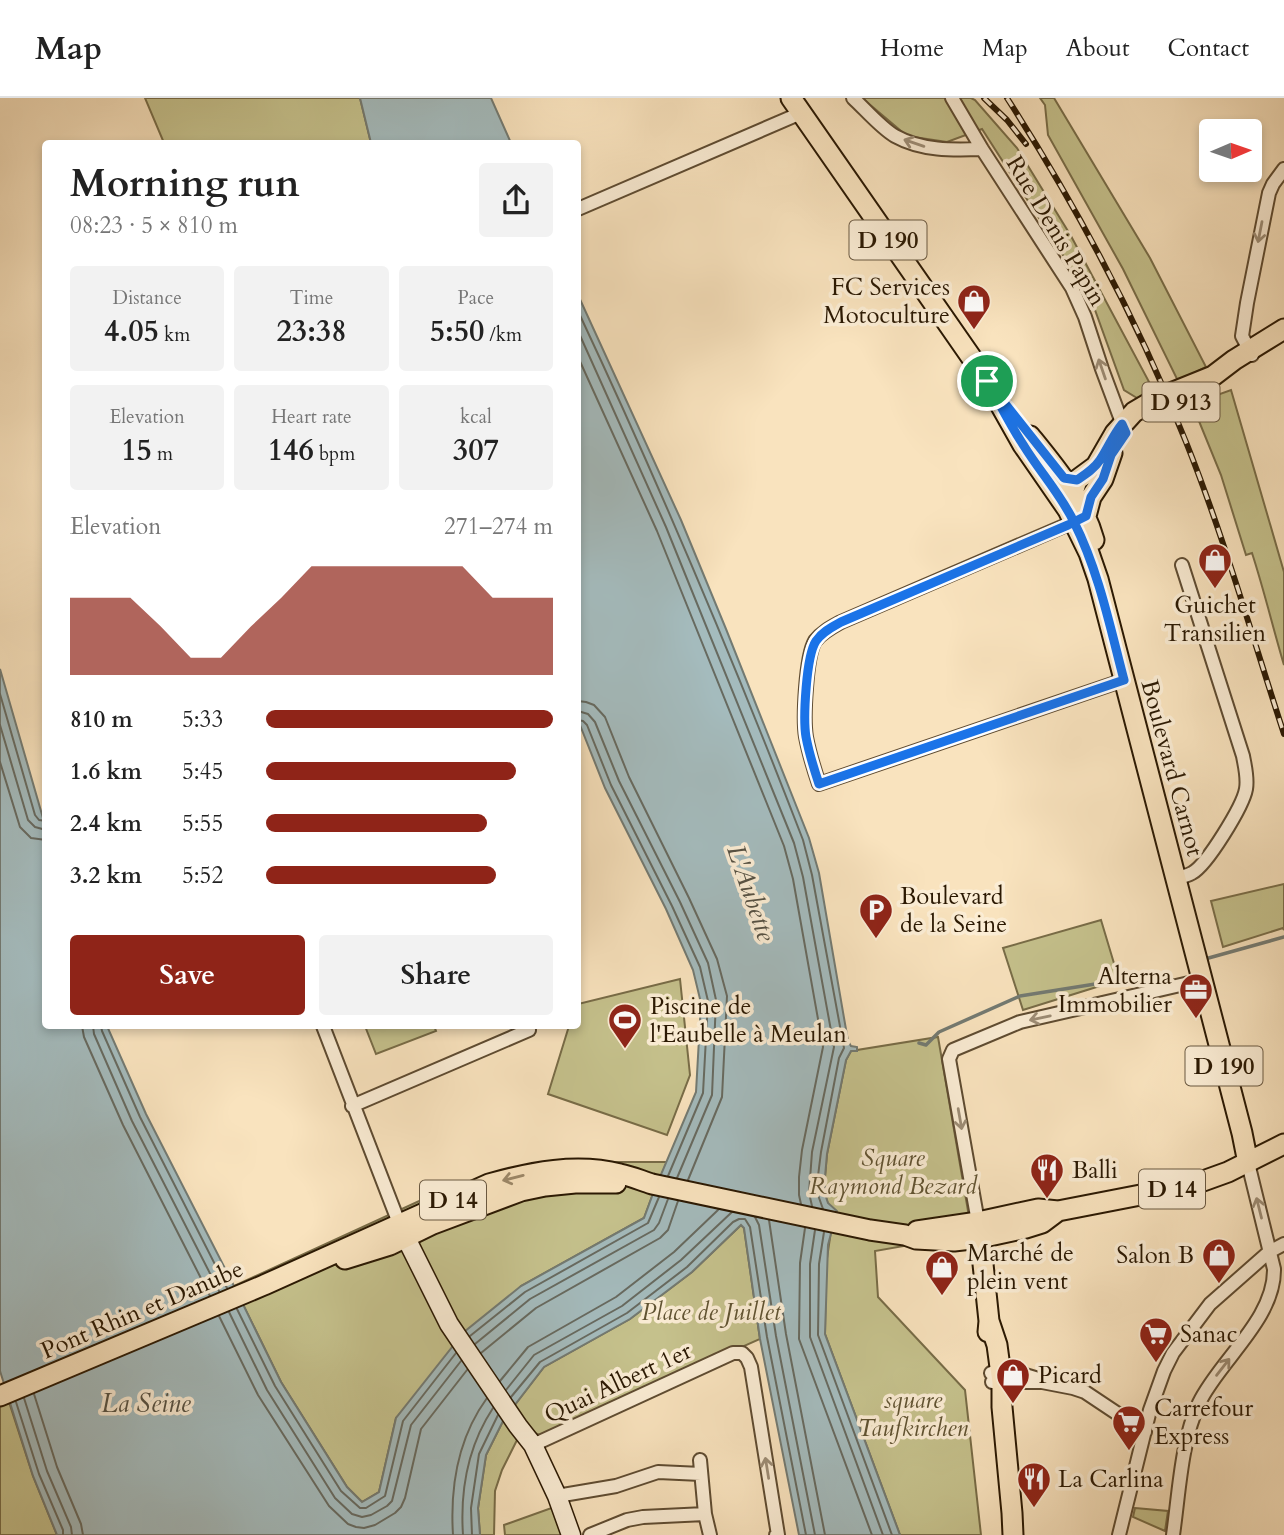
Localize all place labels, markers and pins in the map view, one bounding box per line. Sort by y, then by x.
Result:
place label: FC Services Motoculture [823,271,950,332]
shop icon: FC Services Motoculture [955,282,993,331]
pin [957,351,1017,411]
shop icon: Guichet Transilien [1196,541,1234,590]
place label: Guichet Transilien [1164,589,1267,650]
place label: Boulevard de la Seine [900,880,1007,941]
parking icon: Boulevard de la Seine [857,891,895,940]
place label: Alterna Immobilier [1058,960,1173,1021]
office icon: Alterna Immobilier [1177,971,1215,1020]
place label: Piscine de l'Eaubelle à Meulan [650,990,847,1051]
sports icon: Piscine de l'Eaubelle à Meulan [606,1001,644,1050]
restaurant icon: Balli [1028,1151,1066,1200]
place label: Balli [1072,1154,1118,1187]
shop icon: Salon B [1200,1236,1238,1285]
place label: Marché de plein vent [967,1237,1074,1298]
place label: Salon B [1116,1239,1194,1272]
shop icon: Marché de plein vent [923,1248,961,1297]
supermarket icon: Sanac [1137,1315,1175,1364]
place label: Sanac [1180,1318,1237,1351]
shop icon: Picard [994,1356,1032,1405]
place label: Picard [1038,1359,1102,1392]
place label: Carrefour Express [1154,1392,1254,1453]
supermarket icon: Carrefour Express [1110,1403,1148,1452]
restaurant icon: La Carlina [1015,1460,1053,1509]
place label: La Carlina [1058,1463,1164,1496]

